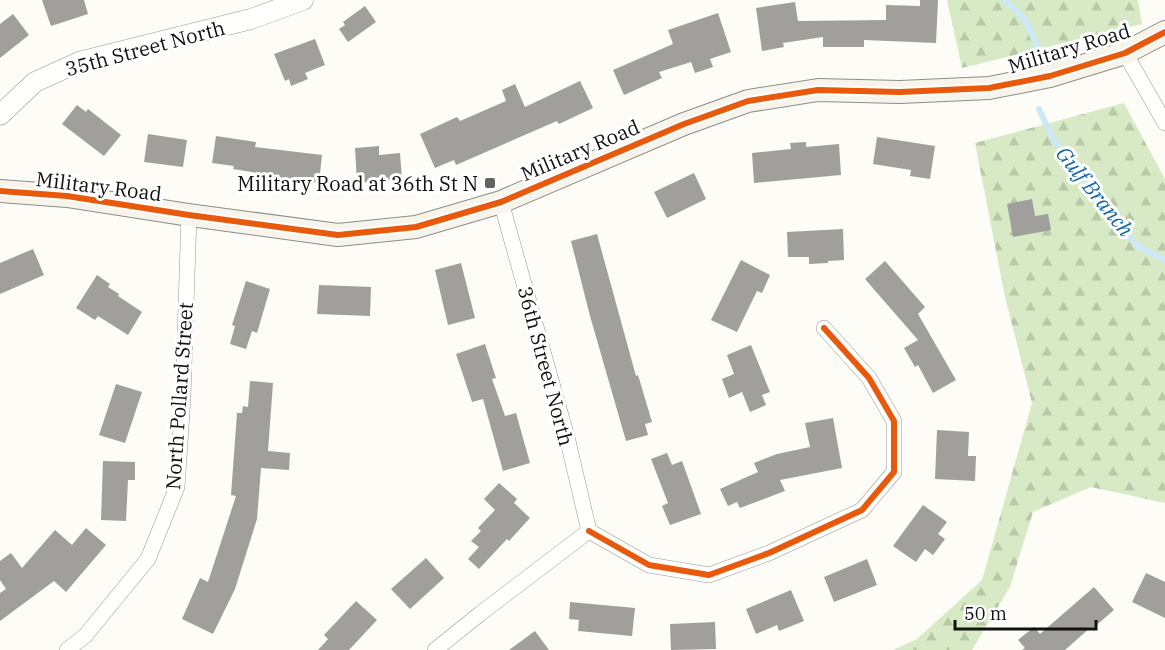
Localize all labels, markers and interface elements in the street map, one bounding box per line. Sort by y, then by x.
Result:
street label: 35th Street North [62,14,228,82]
street label: Military Road [1005,17,1133,79]
street label: Military Road [517,113,643,187]
water label: Gulf Branch [1050,140,1140,242]
street label: Military Road [35,165,163,207]
place label: Military Road at 36th St N [237,170,478,197]
marker: Military Road at 36th St N [483,176,497,190]
street label: 36th Street North [512,283,580,449]
street label: North Pollard Street [159,301,199,491]
scale bar [955,593,1096,631]
text: 50 m [964,602,1007,625]

